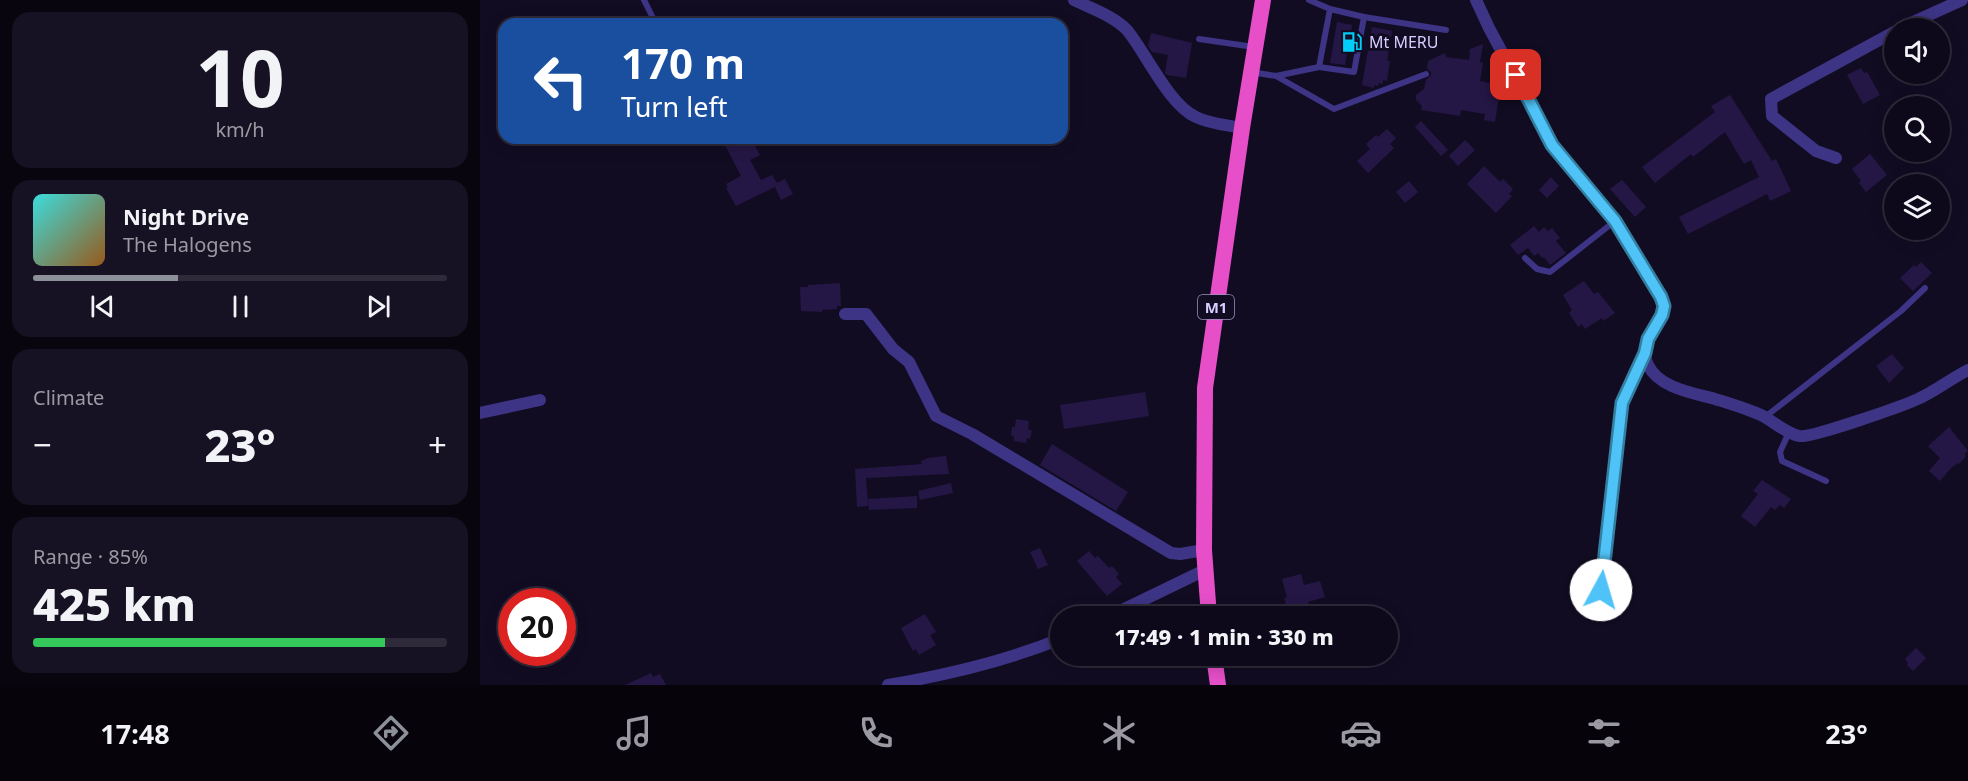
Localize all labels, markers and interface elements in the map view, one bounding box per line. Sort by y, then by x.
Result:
map controls [1884,18,1950,240]
button: sound [1884,18,1950,84]
text: 10 [195,24,285,130]
fuel station icon: Mt MERU [1340,30,1364,54]
place label: Mt MERU [1369,31,1439,53]
text: 170 m [621,34,745,91]
icon: left [522,42,600,120]
pin [1490,49,1541,100]
icon: arrive [1499,58,1532,91]
text: Turn left [621,88,727,125]
button: search [1884,96,1950,162]
text: km/h [215,116,265,143]
button: layers [1884,174,1950,240]
text: Night Drive [123,201,249,231]
text: The Halogens [123,231,252,258]
icon: previous [86,290,119,323]
icon: pause [224,290,257,323]
icon: next [362,290,395,323]
road number: M1 [1198,295,1234,319]
text: Climate [33,384,104,411]
text: 23° [204,414,276,475]
text: − [33,422,52,467]
text: + [428,422,447,467]
text: Range · 85% [33,543,148,570]
position arrow [1569,558,1633,622]
text: 425 km [33,573,196,634]
speed limit sign: 20 [498,588,576,666]
text: 17:49 · 1 min · 330 m [1114,621,1334,651]
icon: directions [370,712,412,754]
icon: music [613,712,655,754]
icon: phone [855,712,897,754]
icon: climate [1098,712,1140,754]
icon: car [1340,712,1382,754]
icon: filters [1583,712,1625,754]
text: 17:48 [100,715,170,752]
text: 23° [1825,715,1868,752]

